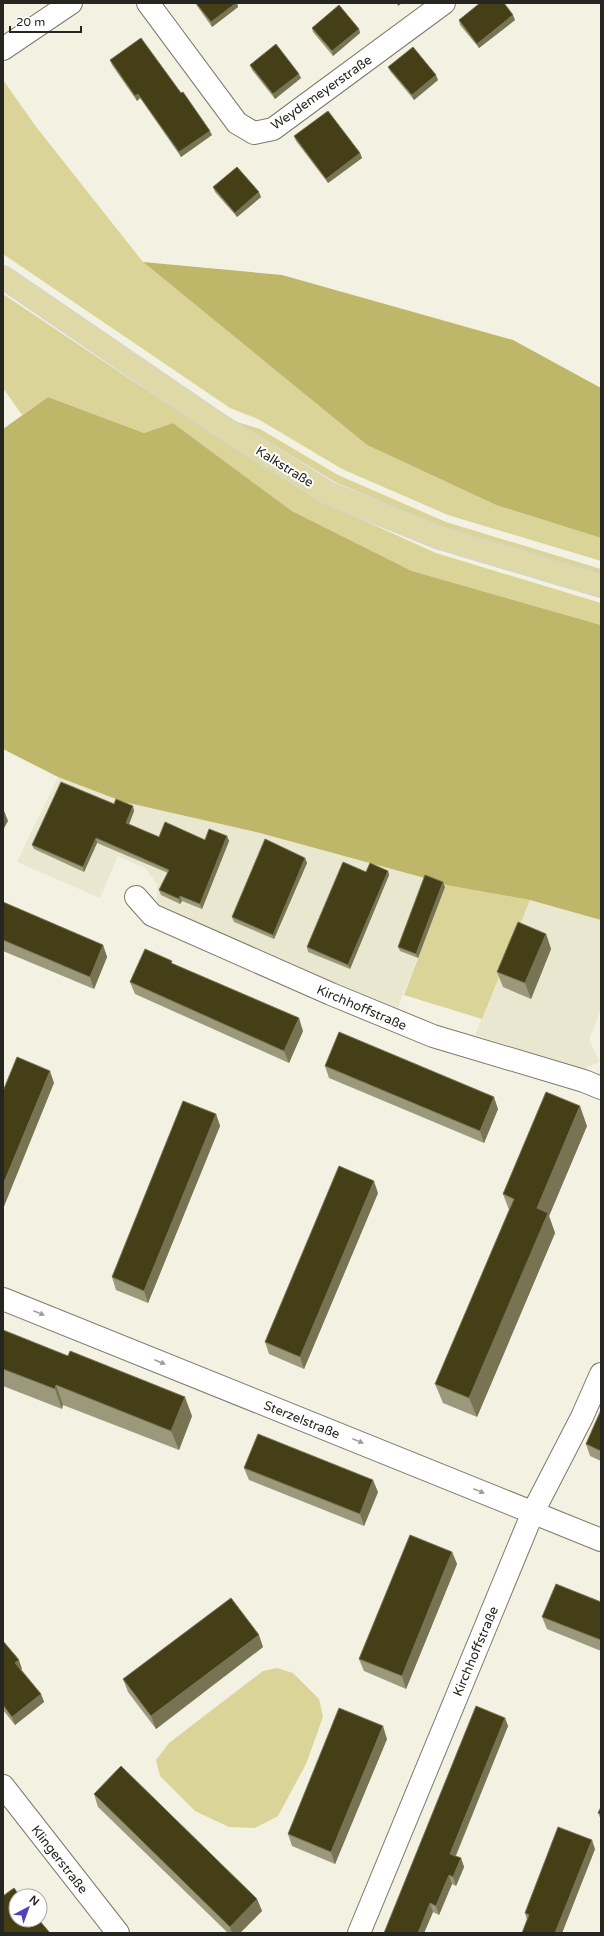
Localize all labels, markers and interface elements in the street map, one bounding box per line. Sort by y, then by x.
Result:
scale bar [10,8,81,34]
text: 20 m [16,15,45,29]
street label: Weydemeyerstraße [268,52,375,134]
street label: Kalkstraße [253,443,316,491]
street label: Kirchhoffstraße [314,982,409,1034]
one-way arrow [34,1311,46,1317]
one-way arrow [154,1359,166,1365]
street label: Sterzelstraße [261,1397,342,1442]
one-way arrow [353,1439,365,1445]
one-way arrow [473,1488,485,1494]
street label: Kirchhoffstraße [450,1604,502,1699]
street label: Klingerstraße [28,1822,91,1897]
north arrow [8,1888,48,1928]
text: N [27,1893,42,1909]

